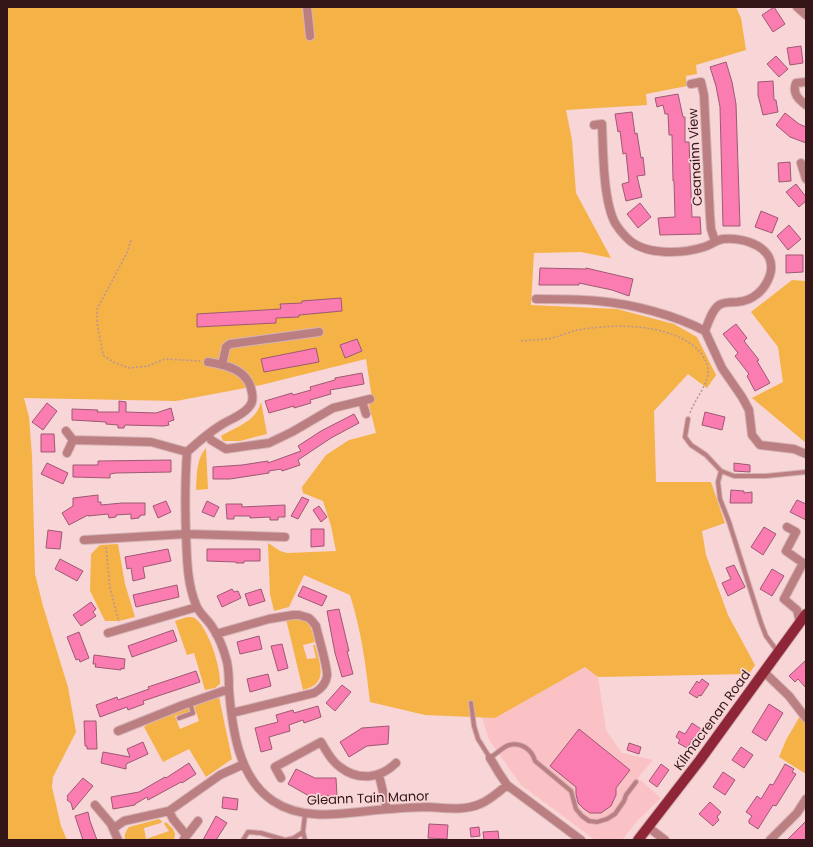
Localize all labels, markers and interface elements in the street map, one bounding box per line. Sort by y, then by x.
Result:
street label: Ceanainn View [683,107,707,206]
street label: Kilmacrenan Road [669,666,755,774]
street label: Gleann Tain Manor [306,786,430,810]

